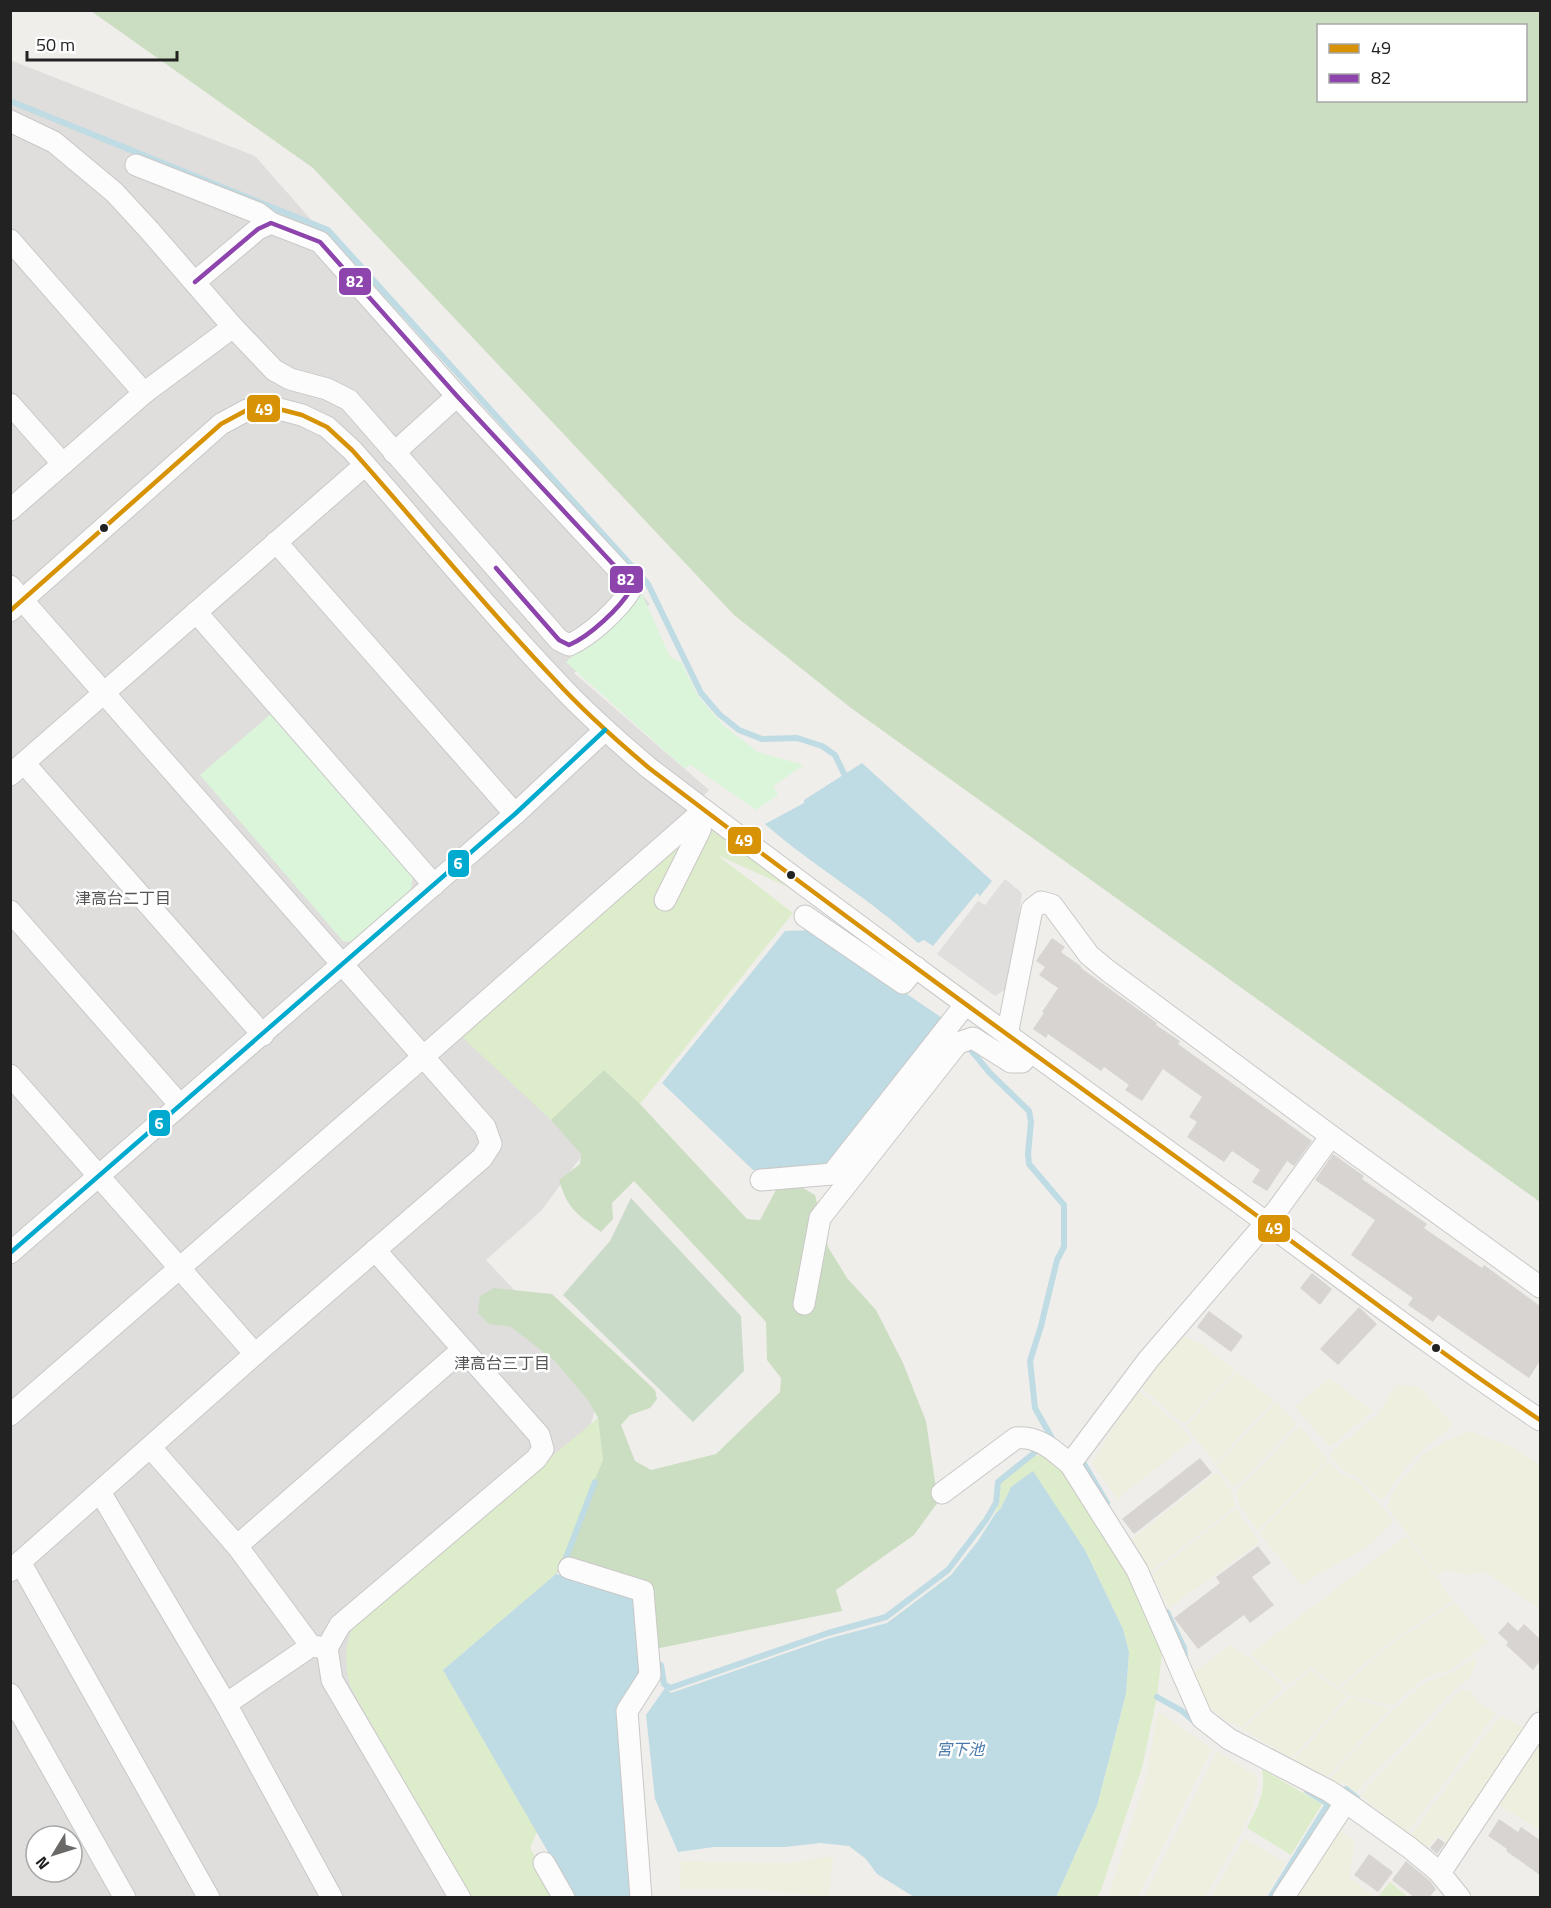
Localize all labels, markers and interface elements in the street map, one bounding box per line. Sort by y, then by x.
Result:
scale bar [27,24,177,62]
legend [1317,24,1527,102]
text: 50 m [36,31,75,58]
text: 49 [1371,34,1391,61]
text: 82 [1371,64,1391,91]
line badge: 82 [338,267,372,296]
text: 82 [346,269,364,293]
line badge: 49 [246,394,281,423]
text: 49 [255,397,273,421]
unlabelled marker [98,522,110,534]
line badge: 82 [609,565,644,594]
text: 82 [617,567,635,591]
line badge: 49 [727,826,762,855]
text: 49 [735,828,753,852]
line badge: 6 [447,849,470,878]
text: 6 [454,851,463,875]
unlabelled marker [785,869,797,881]
district label: 津高台二丁目 [75,886,171,910]
line badge: 6 [148,1109,171,1137]
text: 6 [155,1111,164,1135]
line badge: 49 [1257,1214,1291,1243]
text: 49 [1265,1216,1283,1240]
unlabelled marker [1430,1342,1442,1354]
district label: 津高台三丁目 [454,1351,550,1375]
water label: 宮下池 [936,1737,986,1761]
north arrow [24,1824,84,1884]
text: N [29,1851,55,1875]

